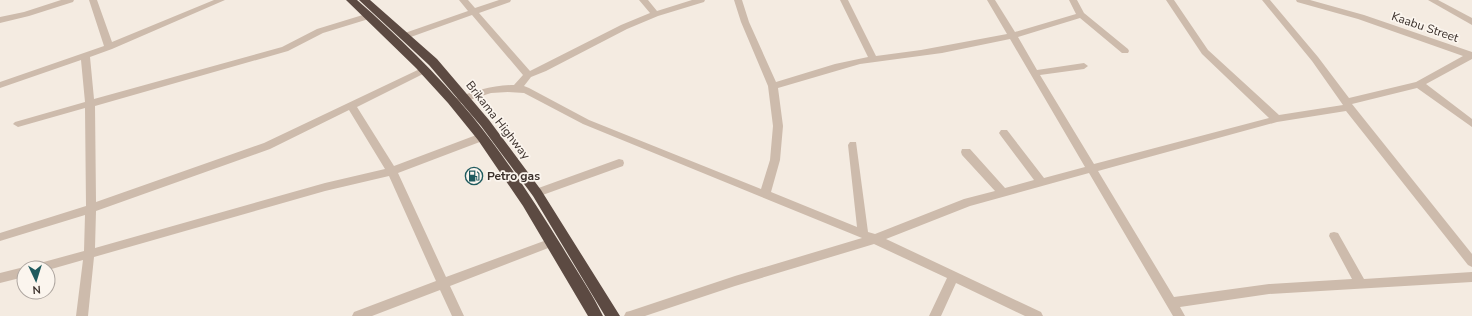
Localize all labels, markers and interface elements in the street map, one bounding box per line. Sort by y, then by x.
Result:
street label: Kaabu Street [1389,8,1461,46]
street label: Brikama Highway [462,78,534,163]
fuel station icon: Petro gas [464,166,484,186]
place label: Petro gas [487,168,540,184]
north arrow [16,260,56,300]
text: N [32,282,41,297]

